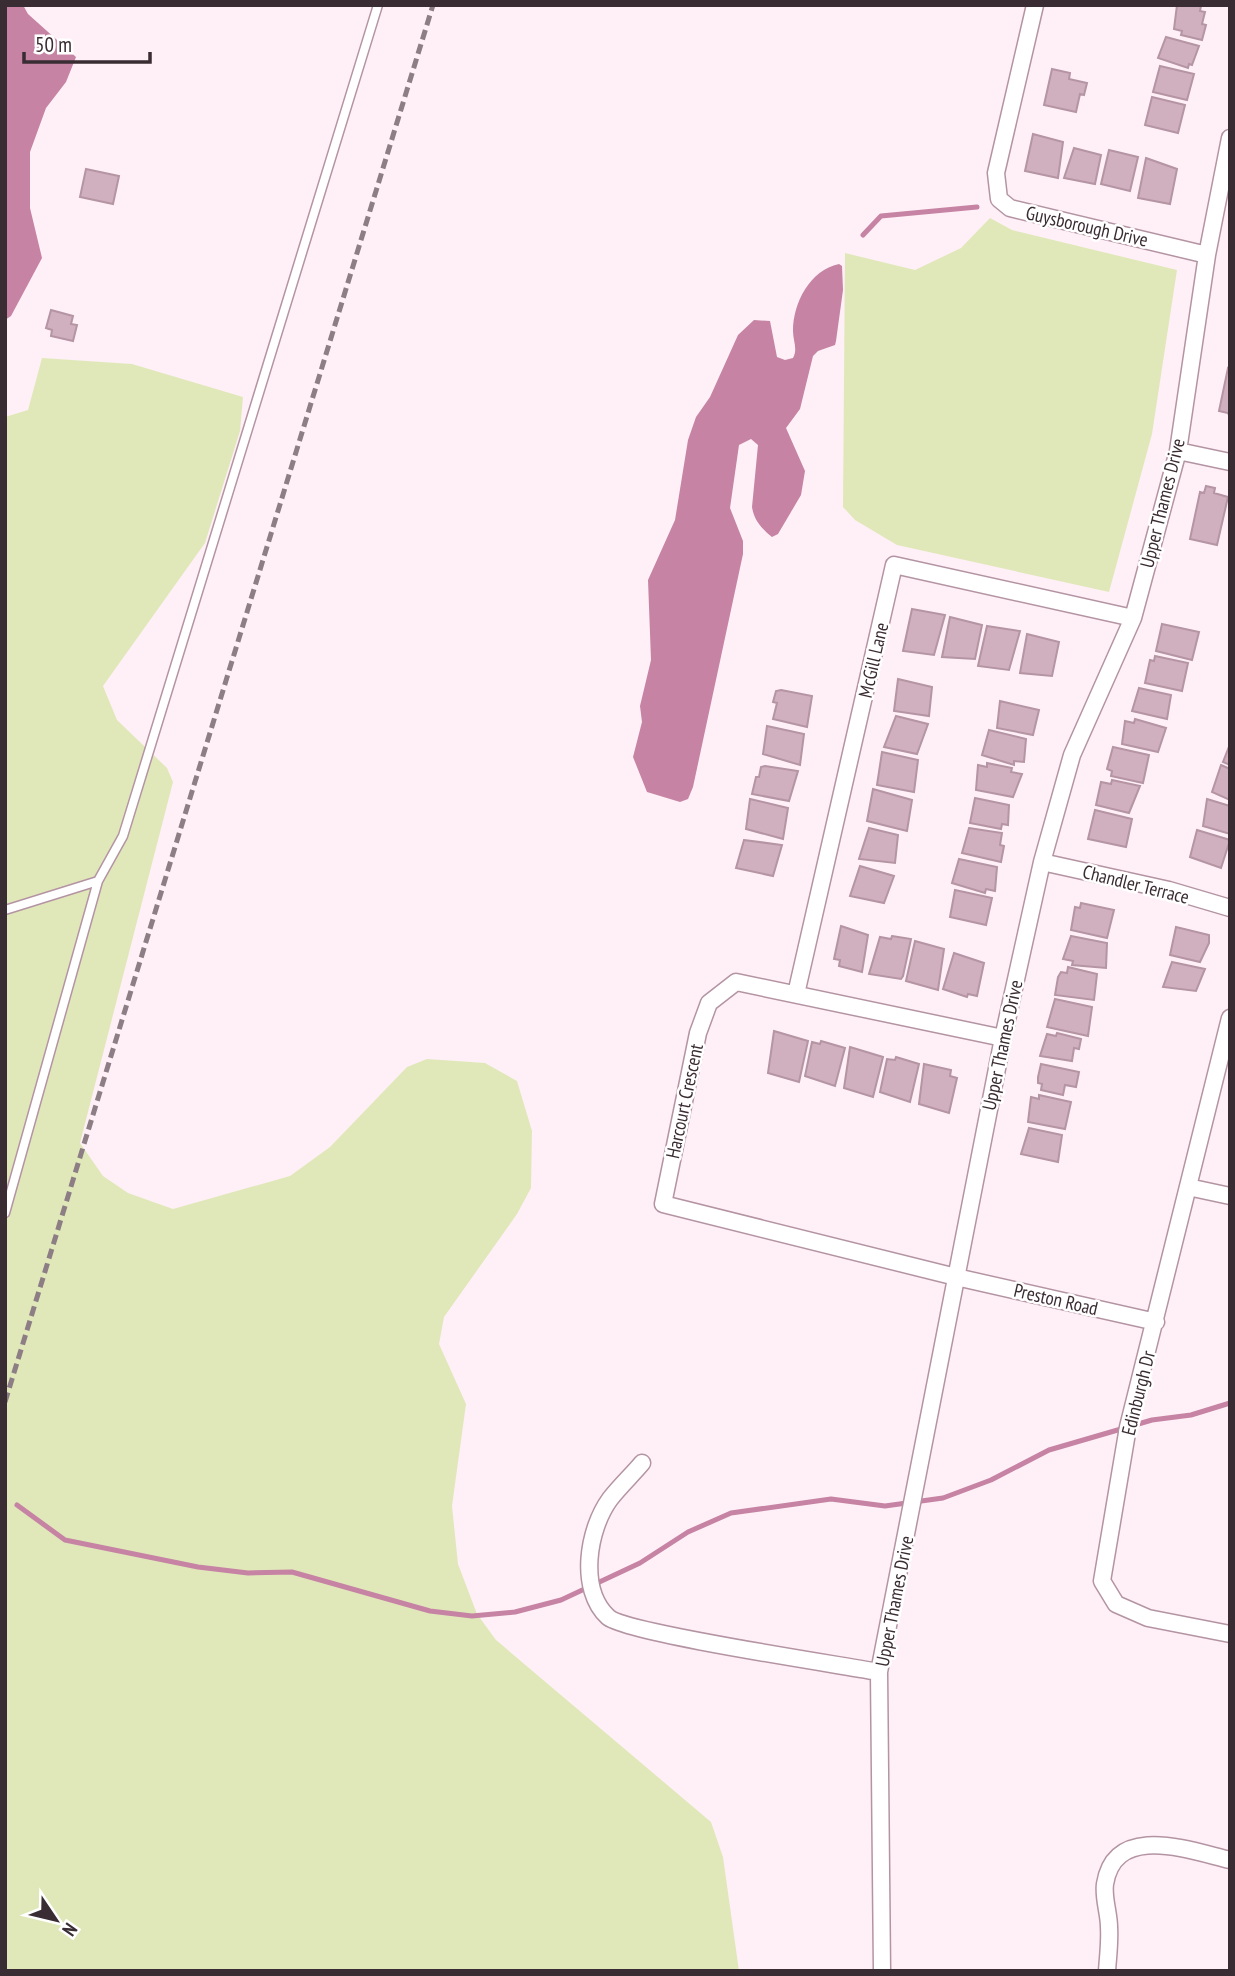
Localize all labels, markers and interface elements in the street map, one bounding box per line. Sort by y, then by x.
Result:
scale bar [24,21,150,65]
text: 50 m [35,31,72,58]
street label: Guysborough Drive [1024,200,1150,252]
street label: Upper Thames Drive [1134,436,1190,570]
street label: McGill Lane [853,620,893,700]
street label: Chandler Terrace [1080,859,1192,909]
street label: Upper Thames Drive [976,977,1028,1112]
street label: Harcourt Crescent [660,1041,708,1161]
street label: Preston Road [1012,1278,1100,1320]
street label: Edinburgh Dr [1116,1347,1160,1438]
street label: Upper Thames Drive [870,1533,918,1668]
north arrow [21,1885,91,1955]
text: N [57,1919,83,1941]

